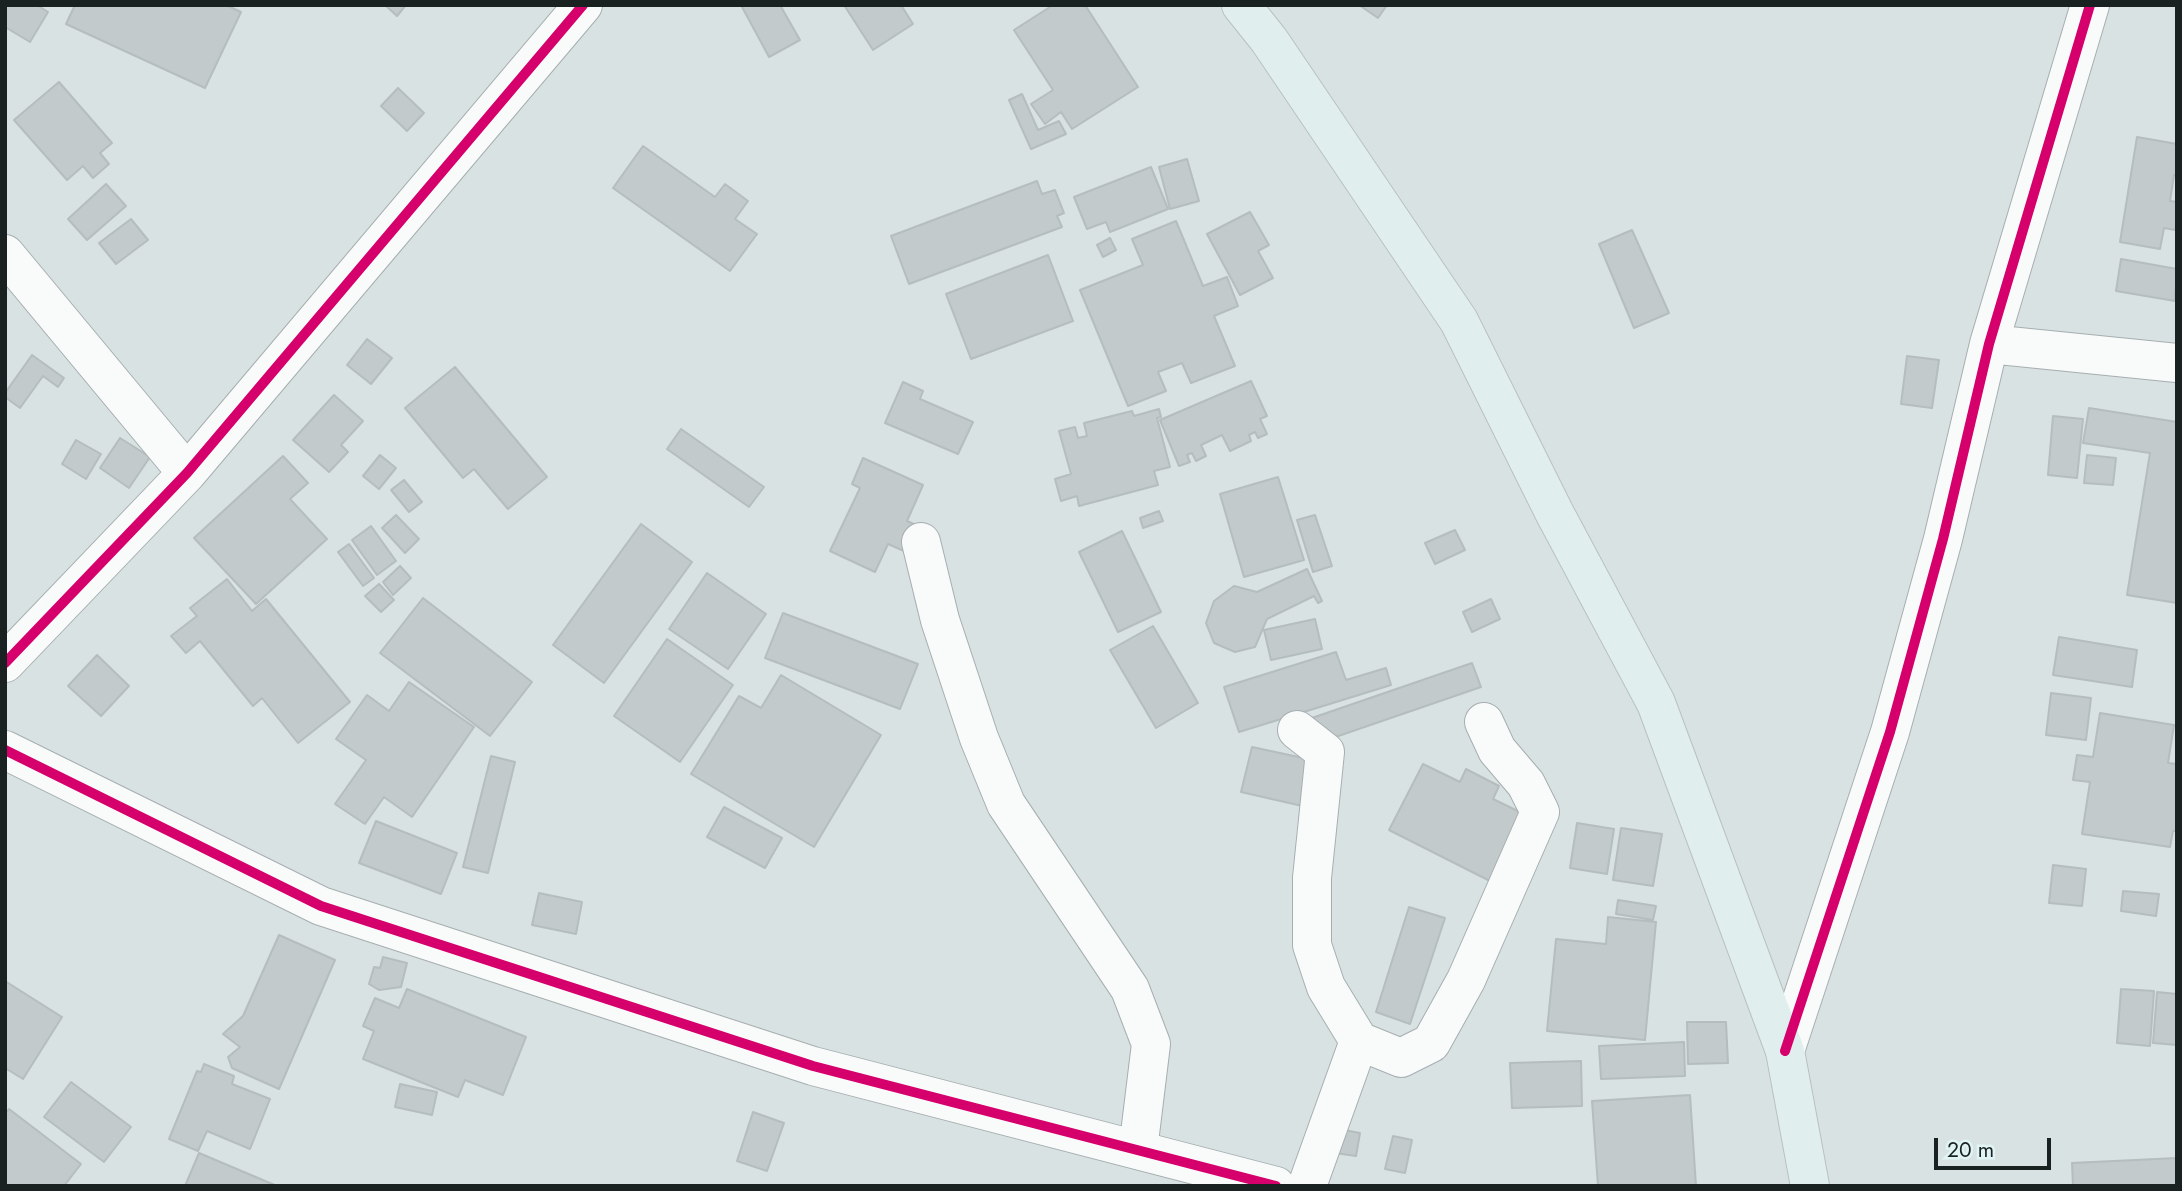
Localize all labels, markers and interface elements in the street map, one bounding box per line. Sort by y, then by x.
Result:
scale bar [1937,1124,2054,1168]
text: 20 m [1947,1135,1994,1165]

